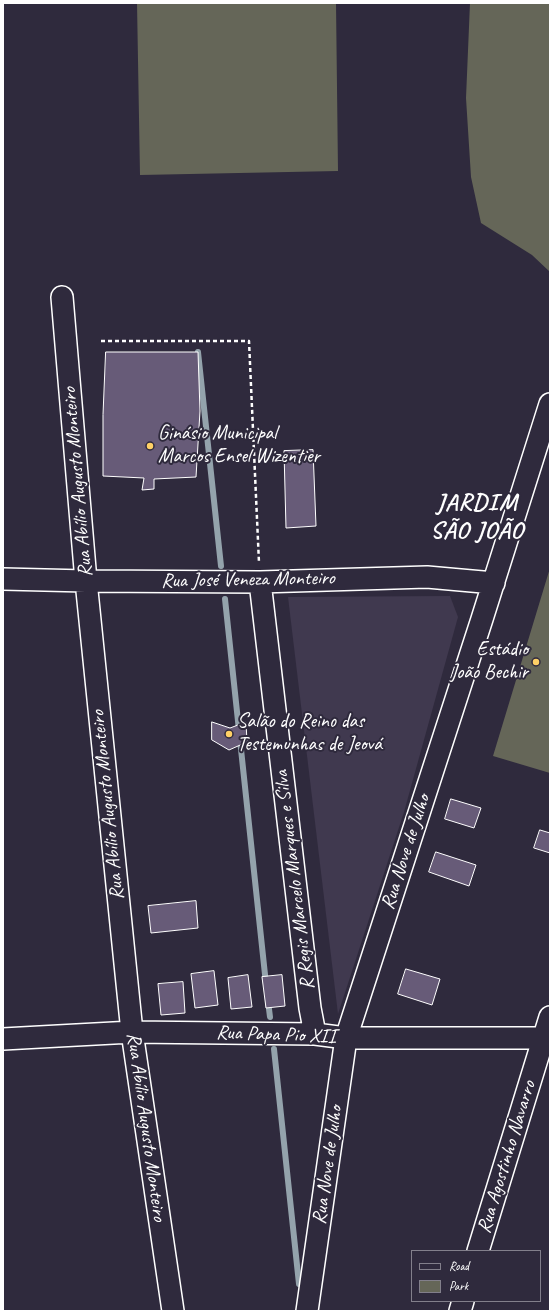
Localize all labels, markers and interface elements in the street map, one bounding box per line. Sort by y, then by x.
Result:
street label: Rua Abílio Augusto Monteiro [58,386,98,578]
place label: Ginásio Municipal Marcos Ensel Wizentier [158,422,320,469]
marker: Ginásio Municipal Marcos Ensel Wizentier [145,441,155,451]
district label: JARDIM SÃO JOÃO [430,490,524,546]
street label: Rua José Veneza Monteiro [161,566,335,594]
place label: Estádio João Bechir [450,638,528,685]
marker: Estádio João Bechir [531,657,541,667]
street label: Rua Abílio Augusto Monteiro [86,709,130,901]
place label: Salão do Reino das Testemunhas de Jeová [237,710,382,757]
marker: Salão do Reino das Testemunhas de Jeová [224,729,234,739]
street label: R Regis Marcelo Marques e Silva [270,769,320,991]
street label: Rua Nove de Julho [376,791,436,913]
street label: Rua Papa Pio XII [216,1021,336,1049]
street label: Rua Abílio Augusto Monteiro [121,1031,171,1223]
street label: Rua Agostinho Navarro [472,1078,542,1236]
street label: Rua Nove de Julho [308,1104,348,1226]
legend [411,1250,541,1302]
text: Road [449,1258,469,1274]
text: Park [449,1278,468,1294]

